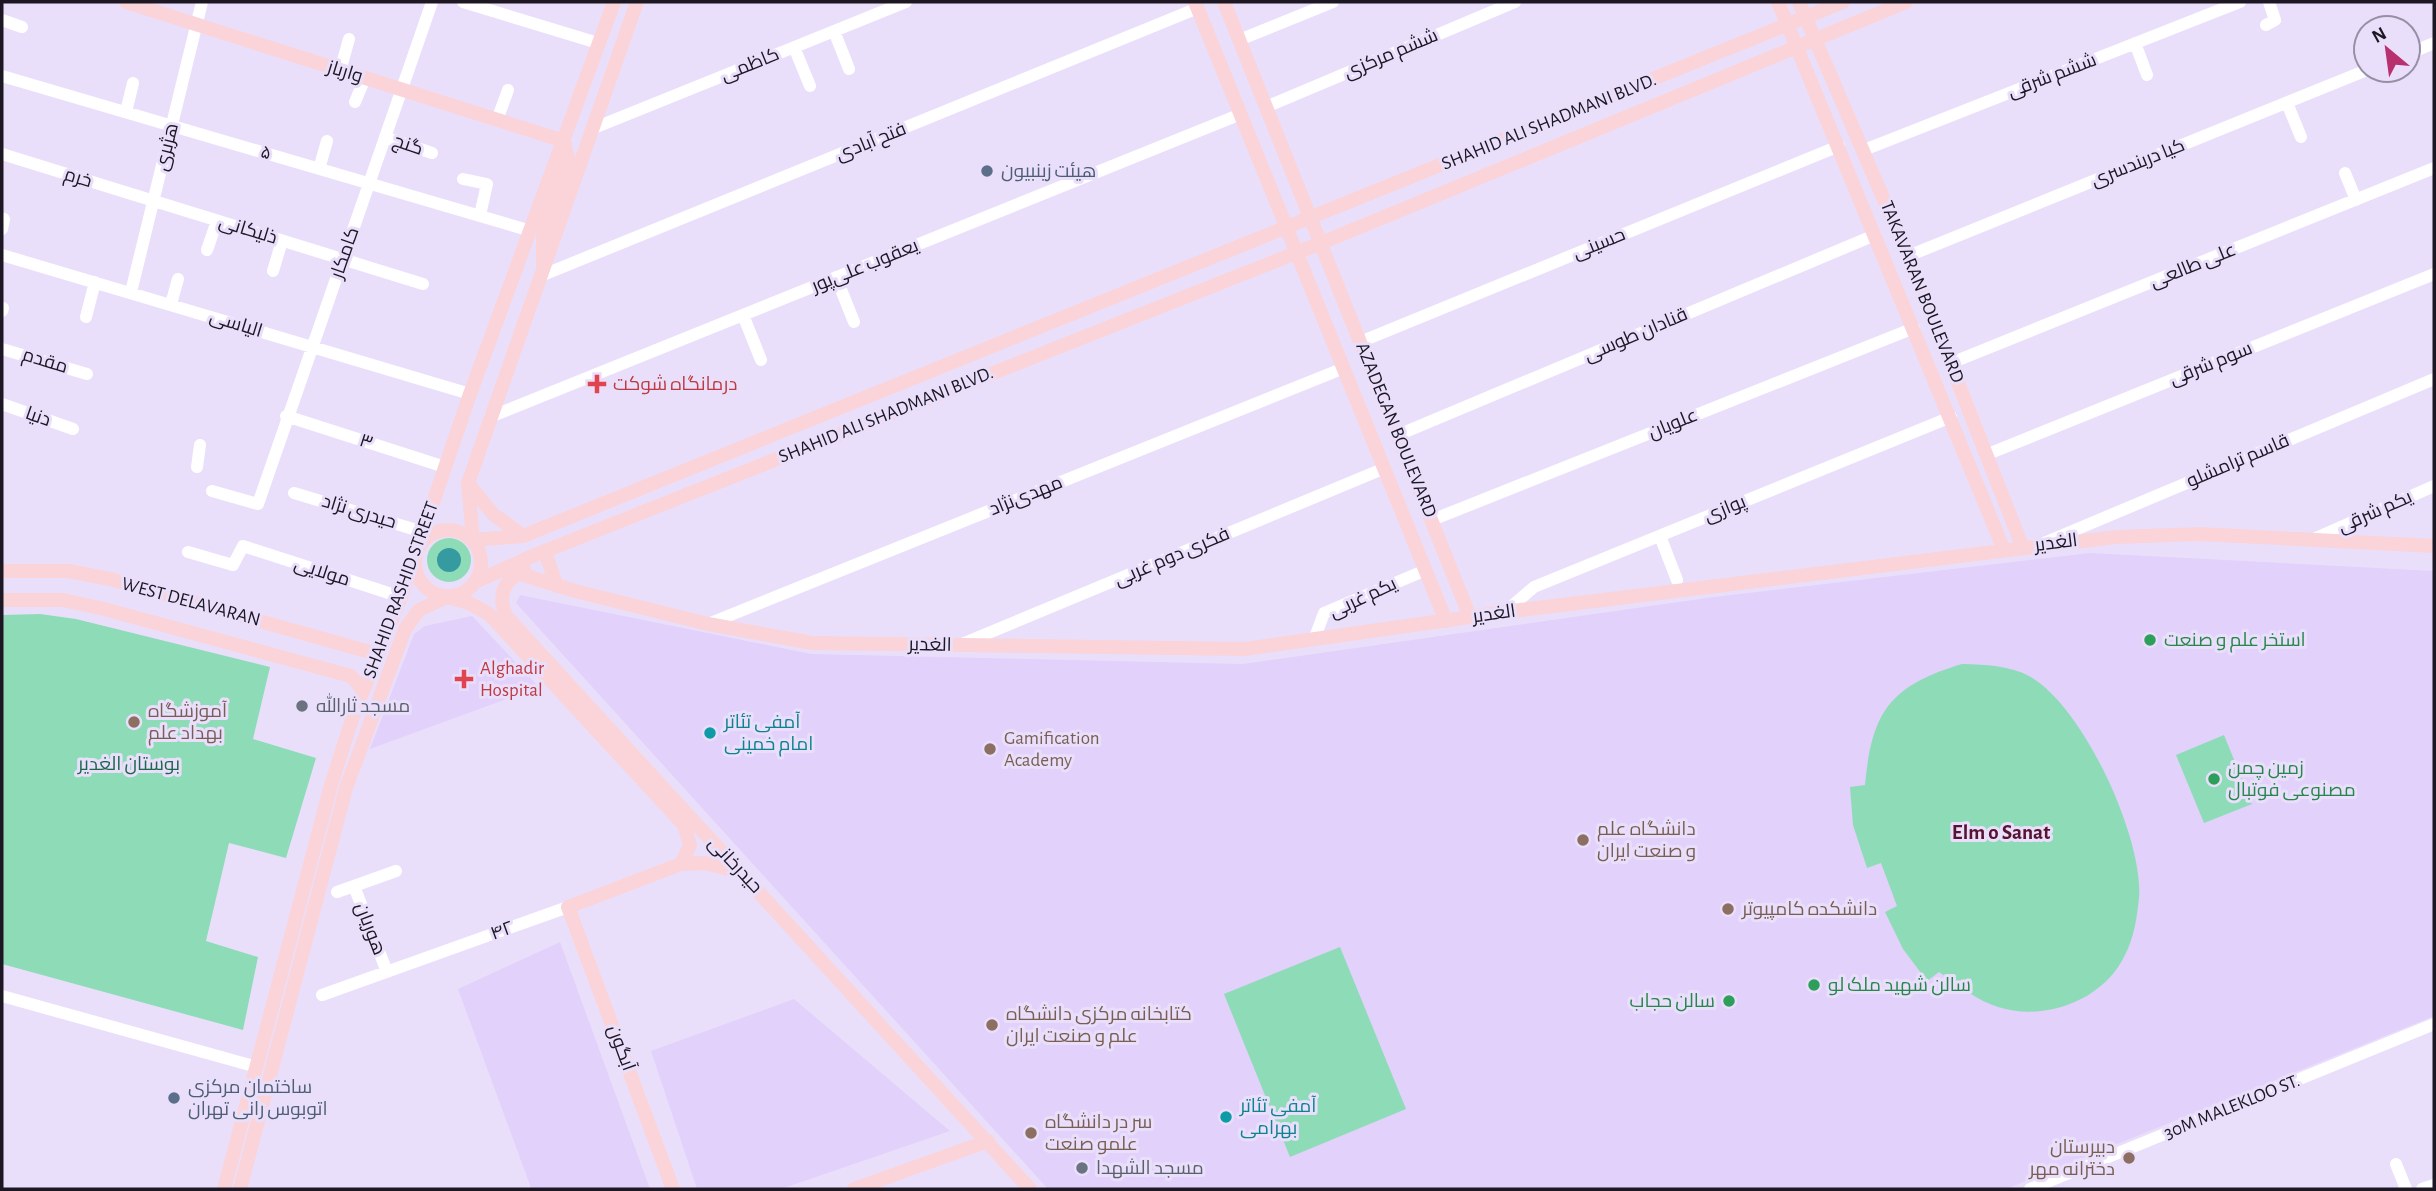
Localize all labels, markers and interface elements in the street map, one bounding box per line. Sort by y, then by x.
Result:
north arrow [2352,14,2422,84]
text: N [2369,24,2390,47]
street label: ششم مرکزی [1341,25,1442,85]
street label: کاظمی [718,45,782,86]
street label: ششم شرقی [2005,49,2100,104]
street label: وارباز [324,57,365,87]
street label: SHAHID ALI SHADMANI BLVD. [1439,70,1659,174]
street label: فتح آبادی [832,117,910,167]
street label: هژبری [151,121,183,173]
street label: گنج [390,130,426,162]
street label: کیا دربندسری [2088,136,2188,191]
street label: ۵ [258,142,274,164]
place label: هیئت زینبیون [1001,162,1096,182]
marker: هیئت زینبیون [979,163,995,179]
street label: خرم [61,165,94,194]
street label: TAKAVARAN BOULEVARD [1877,198,1967,386]
street label: ذلیکانی [216,212,279,249]
street label: کامکار [327,225,364,282]
street label: حسینی [1570,225,1628,264]
street label: یعقوب علی‌پور [808,236,922,298]
street label: علی طالعی [2147,240,2239,293]
street label: قنادان طوسی [1581,305,1691,366]
street label: الیاسی [207,307,265,342]
street label: سوم شرقی [2167,338,2256,392]
street label: AZADEGAN BOULEVARD [1352,340,1440,520]
street label: مقدم [19,345,70,380]
street label: SHAHID ALI SHADMANI BLVD. [776,363,996,467]
marker: درمانگاه شوکت [587,374,607,394]
place label: درمانگاه شوکت [613,374,737,395]
street label: دنیا [23,404,53,430]
street label: علویان [1646,406,1701,443]
street label: قاسم ترامشلو [2183,430,2293,494]
street label: ۳ [357,431,375,453]
street label: مهدی‌نژاد [986,472,1066,520]
street label: یکم شرقی [2335,486,2416,539]
street label: حیدری نژاد [319,491,399,533]
street label: پوازی [1701,492,1749,528]
street label: SHAHID RASHID STREET [360,499,442,681]
street label: فکری دوم غربی [1112,524,1234,593]
street label: الغدیر [2032,531,2079,556]
street label: مولایی [292,554,352,591]
street label: WEST DELAVARAN [120,574,262,630]
street label: یکم غربی [1326,574,1401,625]
street label: الغدیر [1470,602,1517,628]
place label: استخر علم و صنعت [2164,631,2306,653]
marker: استخر علم و صنعت [2142,632,2158,648]
street label: الغدیر [907,635,952,656]
place label: Alghadir Hospital [480,659,544,700]
marker: Alghadir Hospital [454,669,474,689]
place label: مسجد ثارالله [316,693,410,717]
marker: مسجد ثارالله [294,698,310,714]
place label: آموزشگاه بهداد علم [148,700,227,746]
place label: آمفی تئاتر امام خمینی [723,711,813,757]
marker: آموزشگاه بهداد علم [126,714,142,730]
marker: آمفی تئاتر امام خمینی [702,725,718,741]
place label: Gamification Academy [1004,729,1100,770]
marker: Gamification Academy [982,741,998,757]
park label: بوستان الغدیر [77,755,180,775]
place label: زمین چمن مصنوعی فوتبال [2228,759,2356,801]
marker: زمین چمن مصنوعی فوتبال [2206,771,2222,787]
place label: دانشگاه علم و صنعت ایران [1597,819,1696,862]
district label: Elm o Sanat [1952,822,2050,843]
marker: دانشگاه علم و صنعت ایران [1575,832,1591,848]
street label: حیدرخانی [704,833,766,898]
place label: دانشکده کامپیوتر [1741,899,1877,920]
street label: هوریان [350,900,389,958]
marker: دانشکده کامپیوتر [1720,901,1736,917]
street label: ۴۲ [488,918,516,944]
place label: سالن شهید ملک لو [1828,975,1971,996]
marker: سالن شهید ملک لو [1806,977,1822,993]
place label: سالن حجاب [1629,992,1715,1012]
marker: سالن حجاب [1721,993,1737,1009]
place label: کتابخانه مرکزی دانشگاه علم و صنعت ایران [1006,1004,1192,1049]
marker: کتابخانه مرکزی دانشگاه علم و صنعت ایران [984,1017,1000,1033]
street label: آبگون [603,1022,640,1074]
street label: 30M MALEKLOO ST. [2161,1071,2303,1143]
place label: ساختمان مرکزی اتوبوس رانی تهران [188,1078,328,1120]
marker: ساختمان مرکزی اتوبوس رانی تهران [166,1090,182,1106]
place label: آمفی تئاتر بهرامی [1239,1095,1316,1139]
marker: آمفی تئاتر بهرامی [1218,1109,1234,1125]
place label: سر در دانشگاه علمو صنعت [1045,1112,1152,1155]
marker: سر در دانشگاه علمو صنعت [1023,1125,1039,1141]
place label: دبیرستان دخترانه مهر [2028,1138,2115,1180]
marker: دبیرستان دخترانه مهر [2121,1150,2137,1166]
place label: مسجد الشهدا [1096,1158,1204,1179]
marker: مسجد الشهدا [1074,1160,1090,1176]

